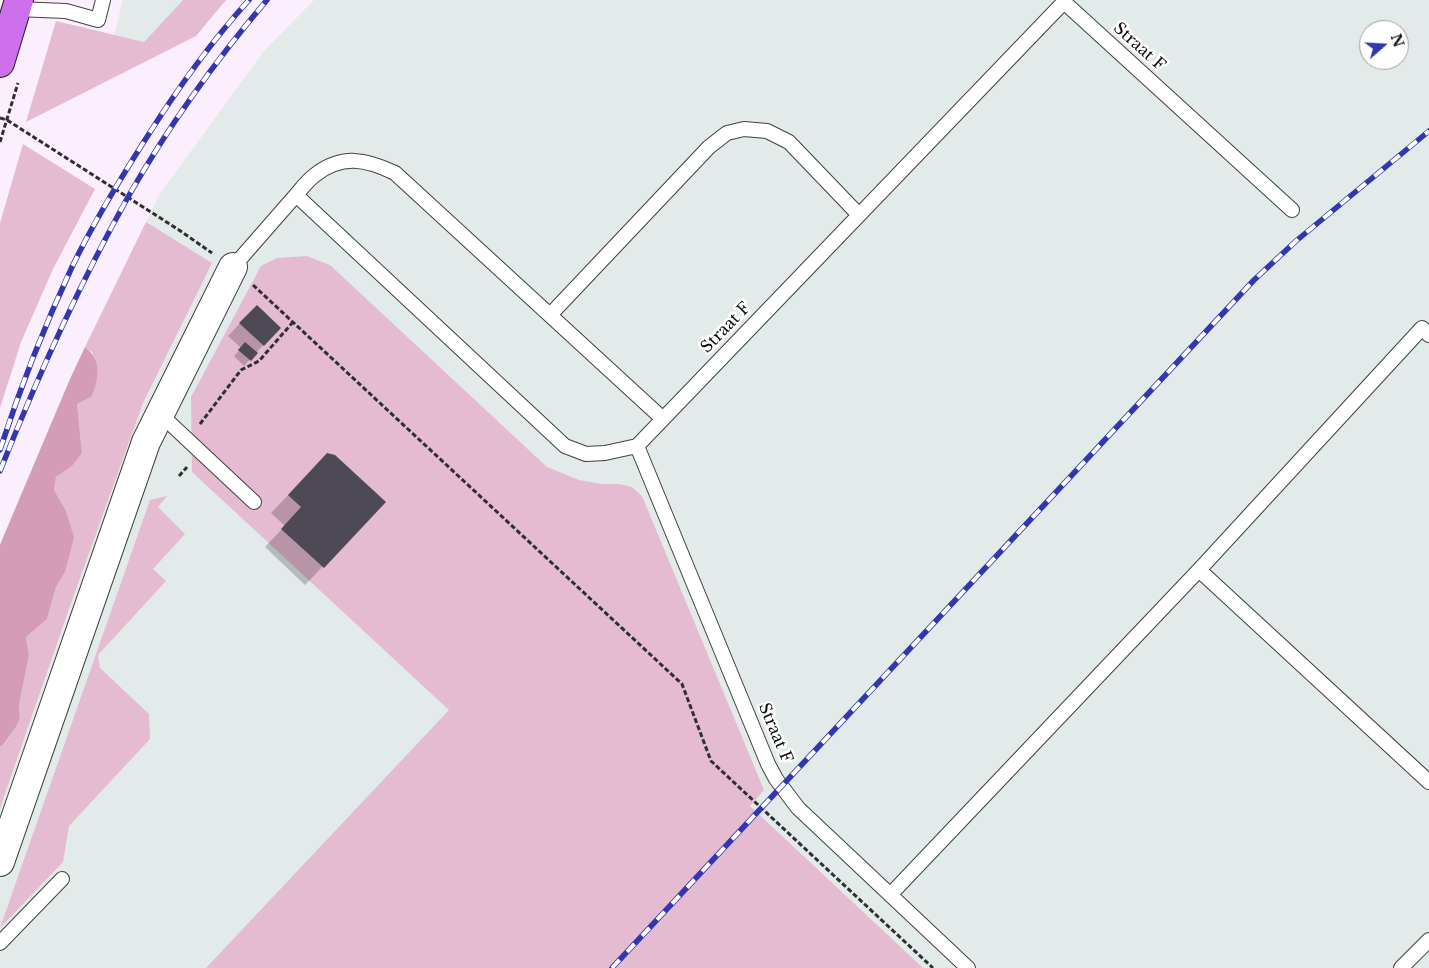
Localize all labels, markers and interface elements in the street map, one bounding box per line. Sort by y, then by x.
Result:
street label: Straat F [1109,19,1169,75]
north arrow [1359,20,1409,70]
text: N [1387,31,1408,50]
street label: Straat F [697,299,755,357]
street label: Straat F [754,700,796,766]

